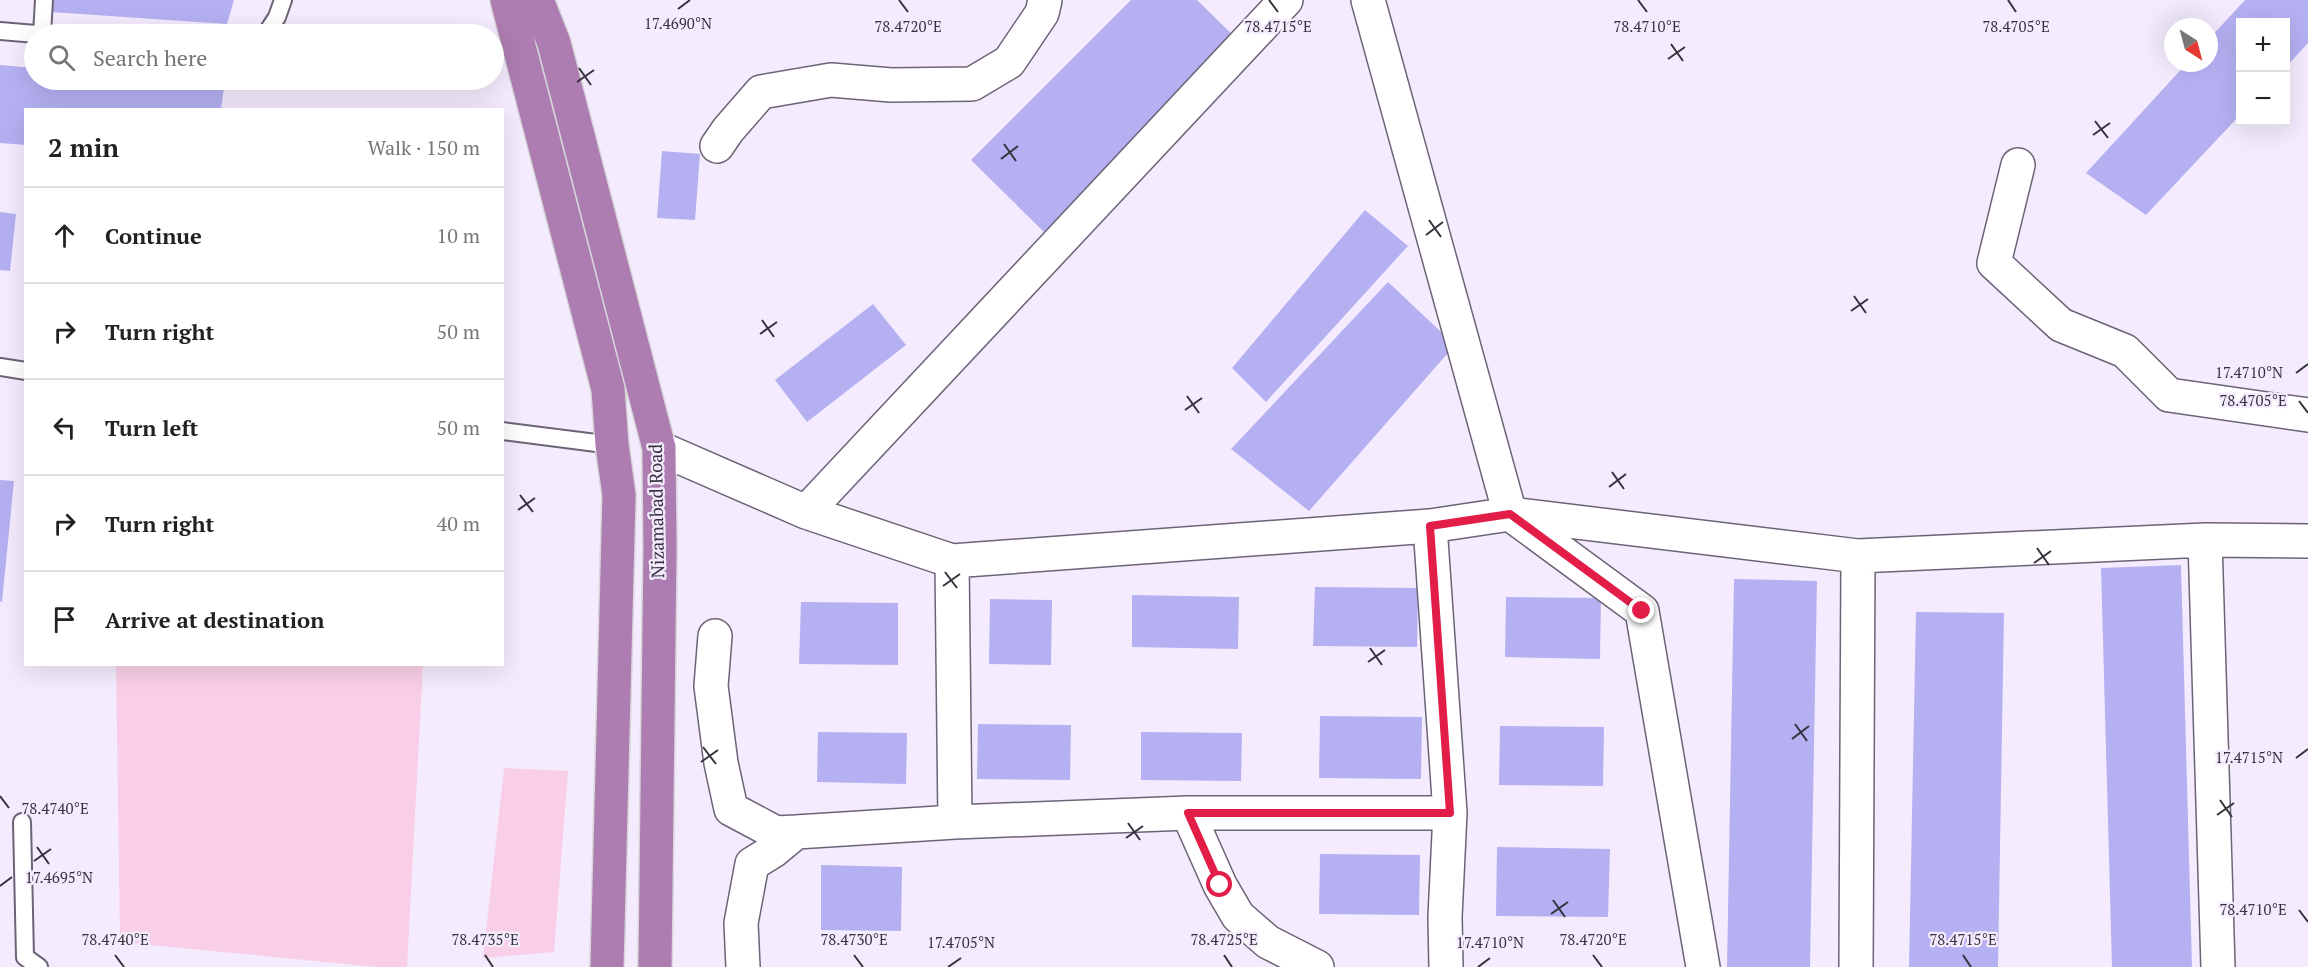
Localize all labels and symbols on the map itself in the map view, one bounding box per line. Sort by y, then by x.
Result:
text: 17.4690°N [644,13,712,33]
text: 78.4720°E [874,16,942,36]
text: 78.4715°E [1244,16,1312,36]
text: 78.4710°E [1613,16,1681,36]
text: 78.4705°E [1982,16,2050,36]
north arrow [2164,18,2218,72]
text: 17.4710°N [2215,362,2283,382]
text: 78.4705°E [2219,390,2287,410]
street label: Nizamabad Road [643,444,669,578]
route end [1628,597,1654,623]
text: 17.4715°N [2215,747,2283,767]
text: 78.4740°E [21,798,89,818]
text: 17.4695°N [25,867,93,887]
route start [1206,871,1232,897]
text: 78.4710°E [2219,899,2287,919]
text: 78.4740°E [81,929,149,949]
text: 78.4735°E [451,929,519,949]
text: 78.4730°E [820,929,888,949]
text: 78.4725°E [1190,929,1258,949]
text: 78.4720°E [1559,929,1627,949]
text: 78.4715°E [1929,929,1997,949]
text: 17.4705°N [927,932,995,952]
text: 17.4710°N [1456,932,1524,952]

